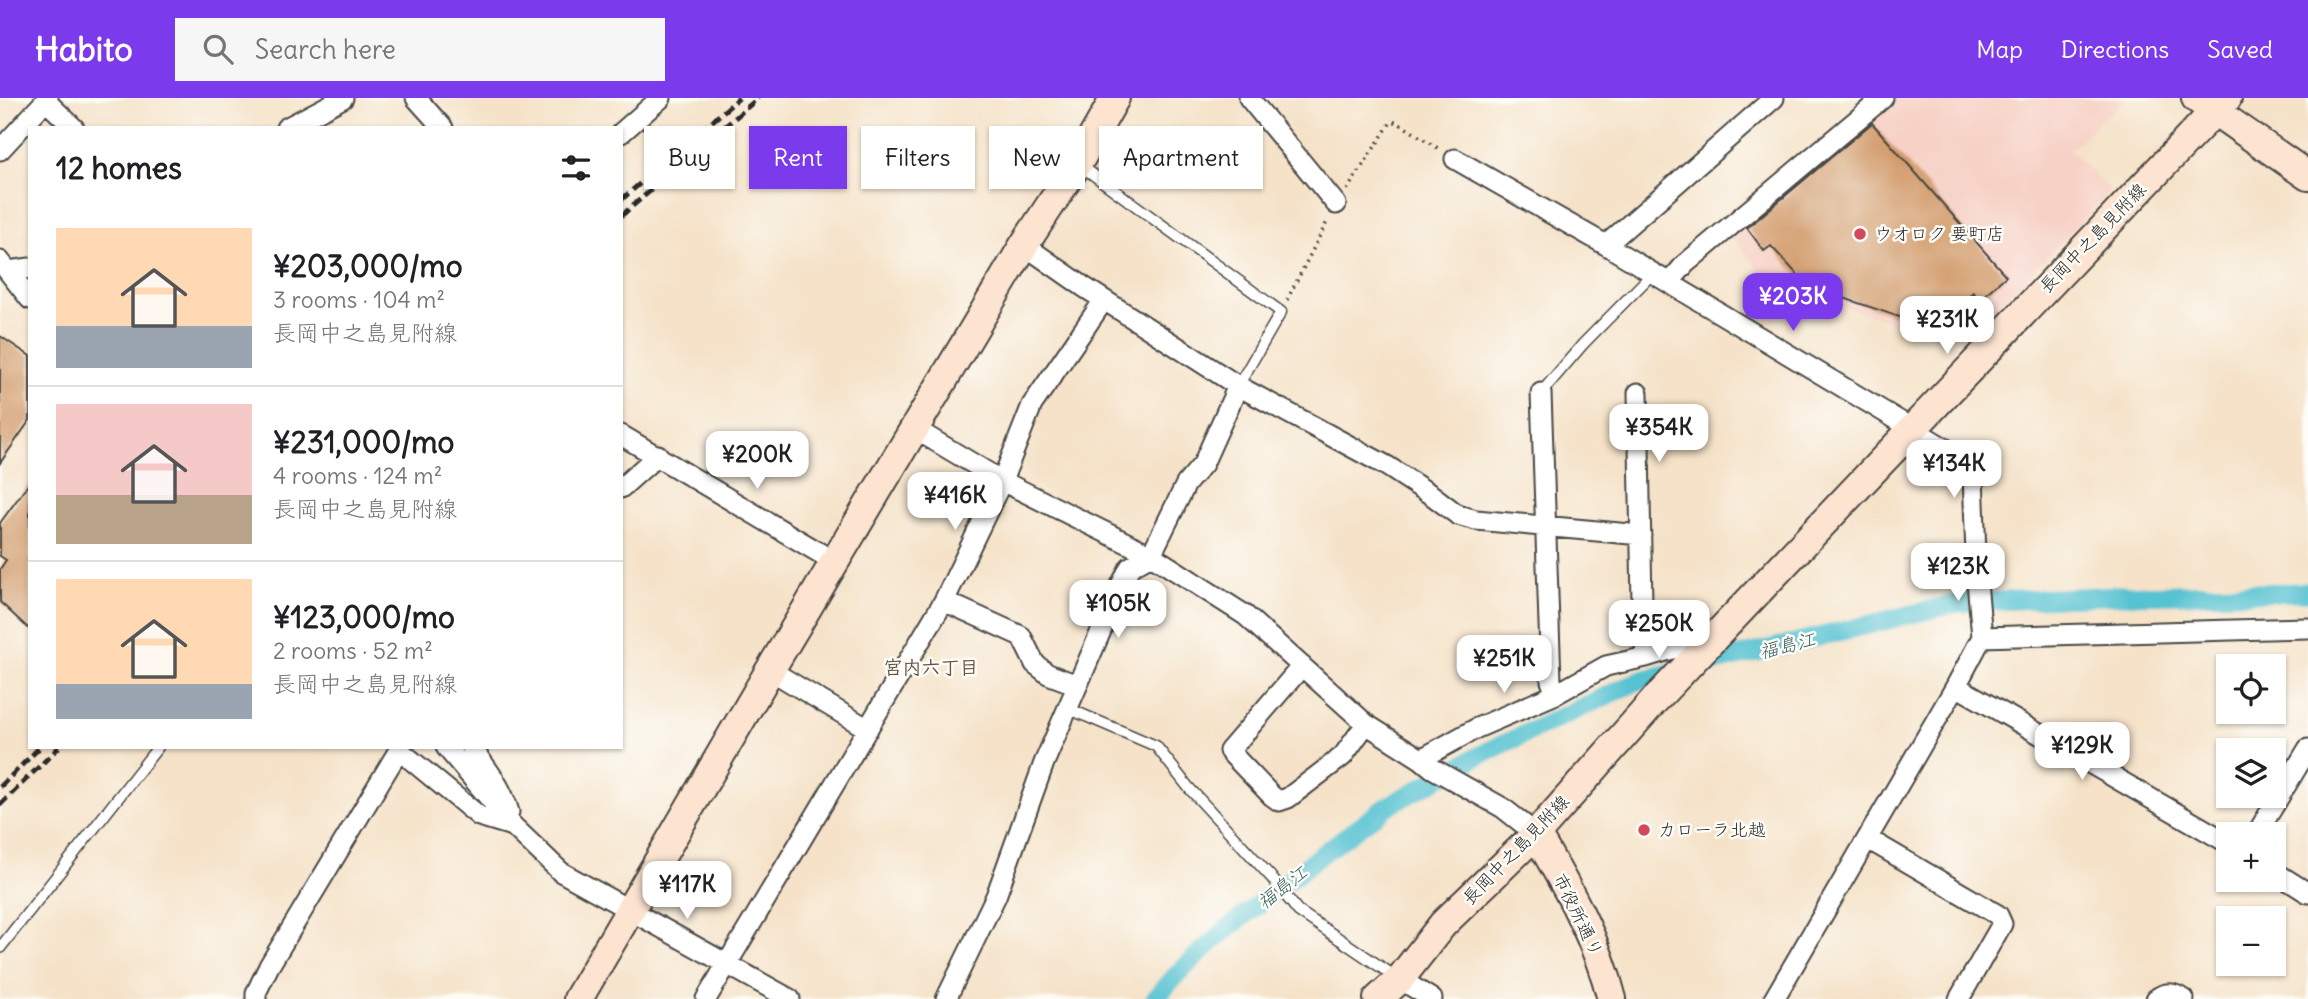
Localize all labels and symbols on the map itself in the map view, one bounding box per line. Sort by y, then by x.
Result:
street label: 長岡中之島見附線 [2034,178,2151,297]
place label: ウオロク 要町店 [1874,222,2004,245]
marker: ウオロク 要町店 [1852,226,1868,242]
pin: ¥203K [1744,274,1842,333]
pin: ¥231K [1898,296,1996,356]
pin: ¥354K [1610,404,1708,464]
pin: ¥200K [708,432,806,491]
pin: ¥134K [1905,440,2003,500]
pin: ¥416K [906,472,1004,532]
pin: ¥123K [1909,544,2007,603]
pin: ¥105K [1069,580,1167,640]
pin: ¥250K [1610,601,1708,660]
water label: 福島江 [1756,626,1819,664]
pin: ¥251K [1455,636,1553,695]
district label: 宮内六丁目 [883,655,979,679]
pin: ¥129K [2033,722,2131,782]
street label: 長岡中之島見附線 [1457,790,1574,909]
place label: カローラ北越 [1658,818,1766,841]
marker: カローラ北越 [1636,822,1652,838]
water label: 福島江 [1252,859,1313,914]
pin: ¥117K [638,862,736,921]
street label: 市役所通り [1548,869,1609,960]

